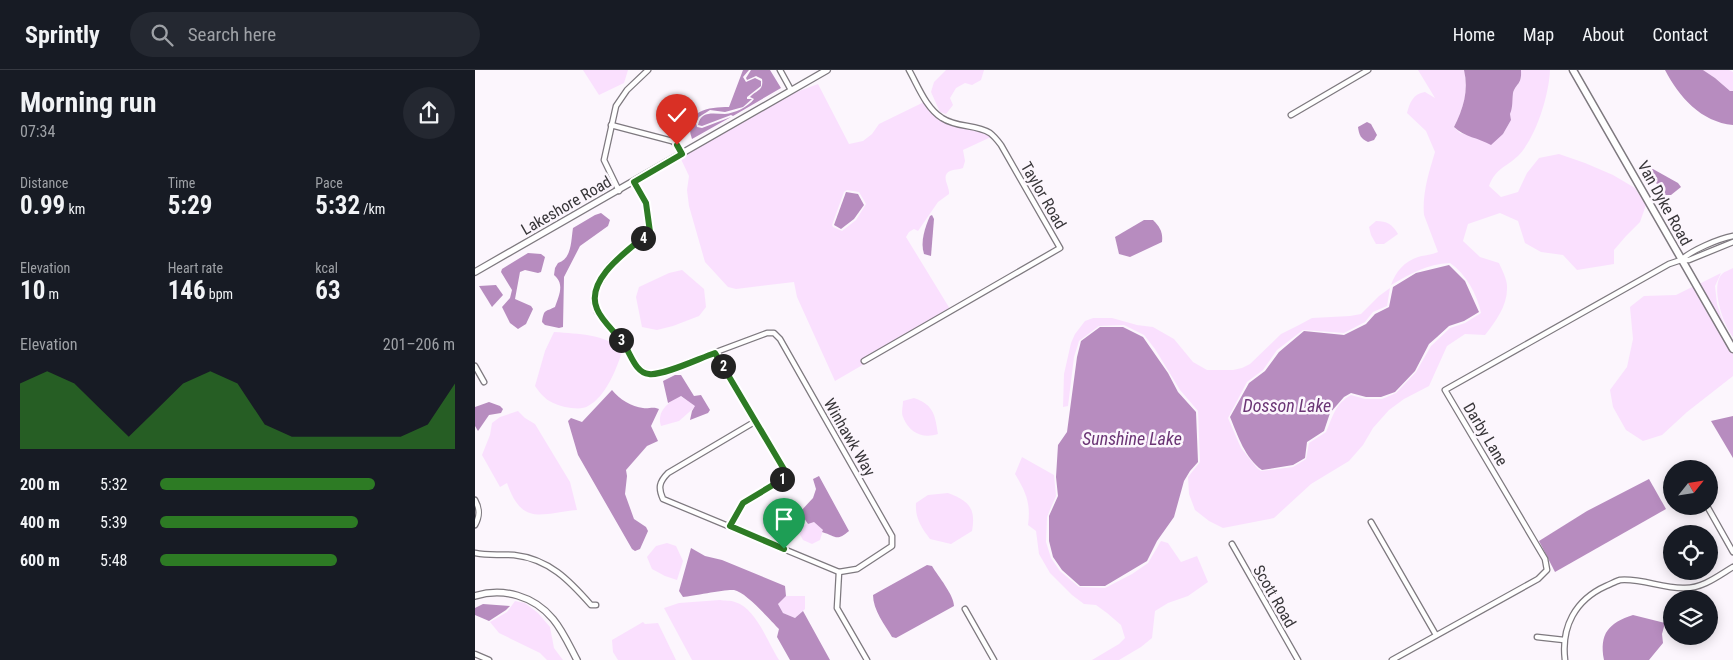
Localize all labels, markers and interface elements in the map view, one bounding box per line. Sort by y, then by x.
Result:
search box [130,12,480,57]
text: Sprintly [25,21,100,49]
icon: search [148,21,176,49]
text: Search here [188,23,276,46]
text: Home [1453,24,1495,45]
text: Map [1523,24,1554,45]
text: About [1582,24,1624,45]
text: Contact [1652,24,1708,45]
text: Morning run [20,86,156,119]
button: share [403,87,455,139]
pin [656,94,698,145]
icon: check [663,101,691,129]
text: 07:34 [20,122,55,141]
street label: Taylor Road [1017,158,1070,232]
street label: Van Dyke Road [1634,158,1696,249]
street label: Lakeshore Road [518,172,615,239]
text: Distance [20,175,68,191]
text: Time [168,175,195,191]
text: Pace [315,175,343,191]
text: 0.99 [20,191,65,220]
text: 5:29 [168,191,212,220]
text: 5:32 [315,191,360,220]
text: km [65,201,85,217]
text: /km [360,201,385,217]
pin: 4 [631,226,655,250]
text: 4 [640,230,647,246]
text: Elevation [20,260,70,276]
text: Heart rate [168,260,223,276]
text: kcal [315,260,338,276]
text: 10 [20,276,45,305]
text: 146 [168,276,206,305]
text: 63 [315,276,341,305]
text: m [45,286,59,302]
text: bpm [206,286,233,302]
pin: 3 [609,328,633,352]
text: 3 [618,332,625,348]
text: Elevation [20,335,78,354]
text: 201–206 m [383,335,455,354]
pin: 2 [711,354,735,378]
text: 2 [720,358,727,374]
street label: Winhawk Way [820,395,880,480]
water label: Dosson Lake [1243,395,1331,416]
street label: Darby Lane [1459,399,1512,469]
water label: Sunshine Lake [1082,428,1182,449]
north arrow [1663,460,1717,515]
map controls [1663,460,1718,645]
pin: 1 [769,466,795,492]
text: 1 [779,471,786,487]
text: 200 m [20,475,60,494]
text: 5:32 [100,475,127,494]
pin [763,498,805,549]
icon: arrive [770,505,798,533]
text: 400 m [20,513,60,532]
text: 5:39 [100,513,127,532]
button: locate [1663,525,1718,580]
text: 600 m [20,551,60,570]
text: 5:48 [100,551,127,570]
street label: Scott Road [1249,562,1300,631]
button: layers [1663,590,1718,645]

